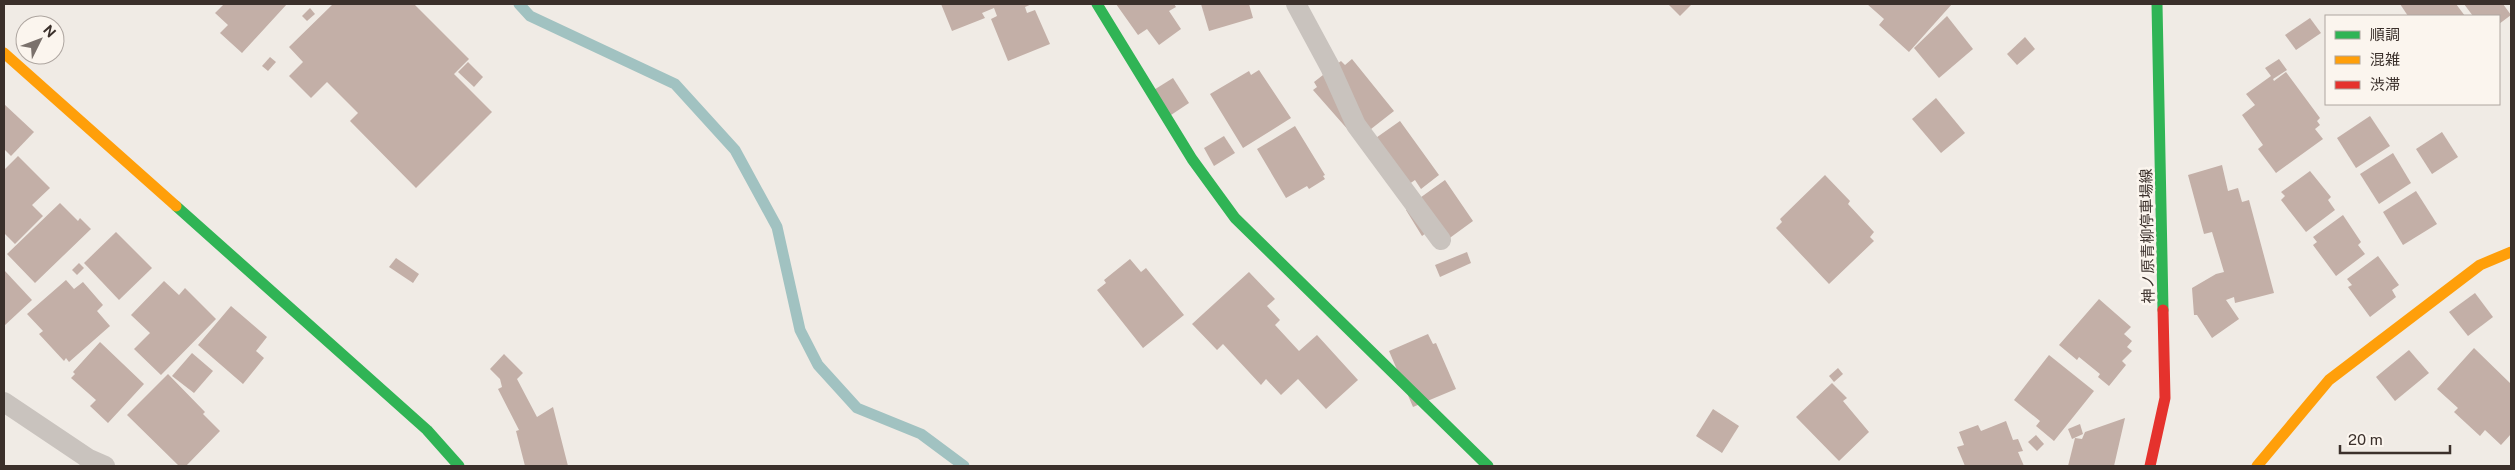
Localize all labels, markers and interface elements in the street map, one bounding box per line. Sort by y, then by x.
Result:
north arrow [15,15,65,65]
legend [2325,15,2500,105]
text: N [40,22,59,41]
text: 順調 [2370,26,2400,43]
text: 混雑 [2370,51,2400,68]
text: 渋滞 [2370,76,2400,93]
street label: 神ノ原青柳停車場線 [2137,168,2157,304]
scale bar [2340,422,2450,454]
text: 20 m [2348,431,2383,448]

